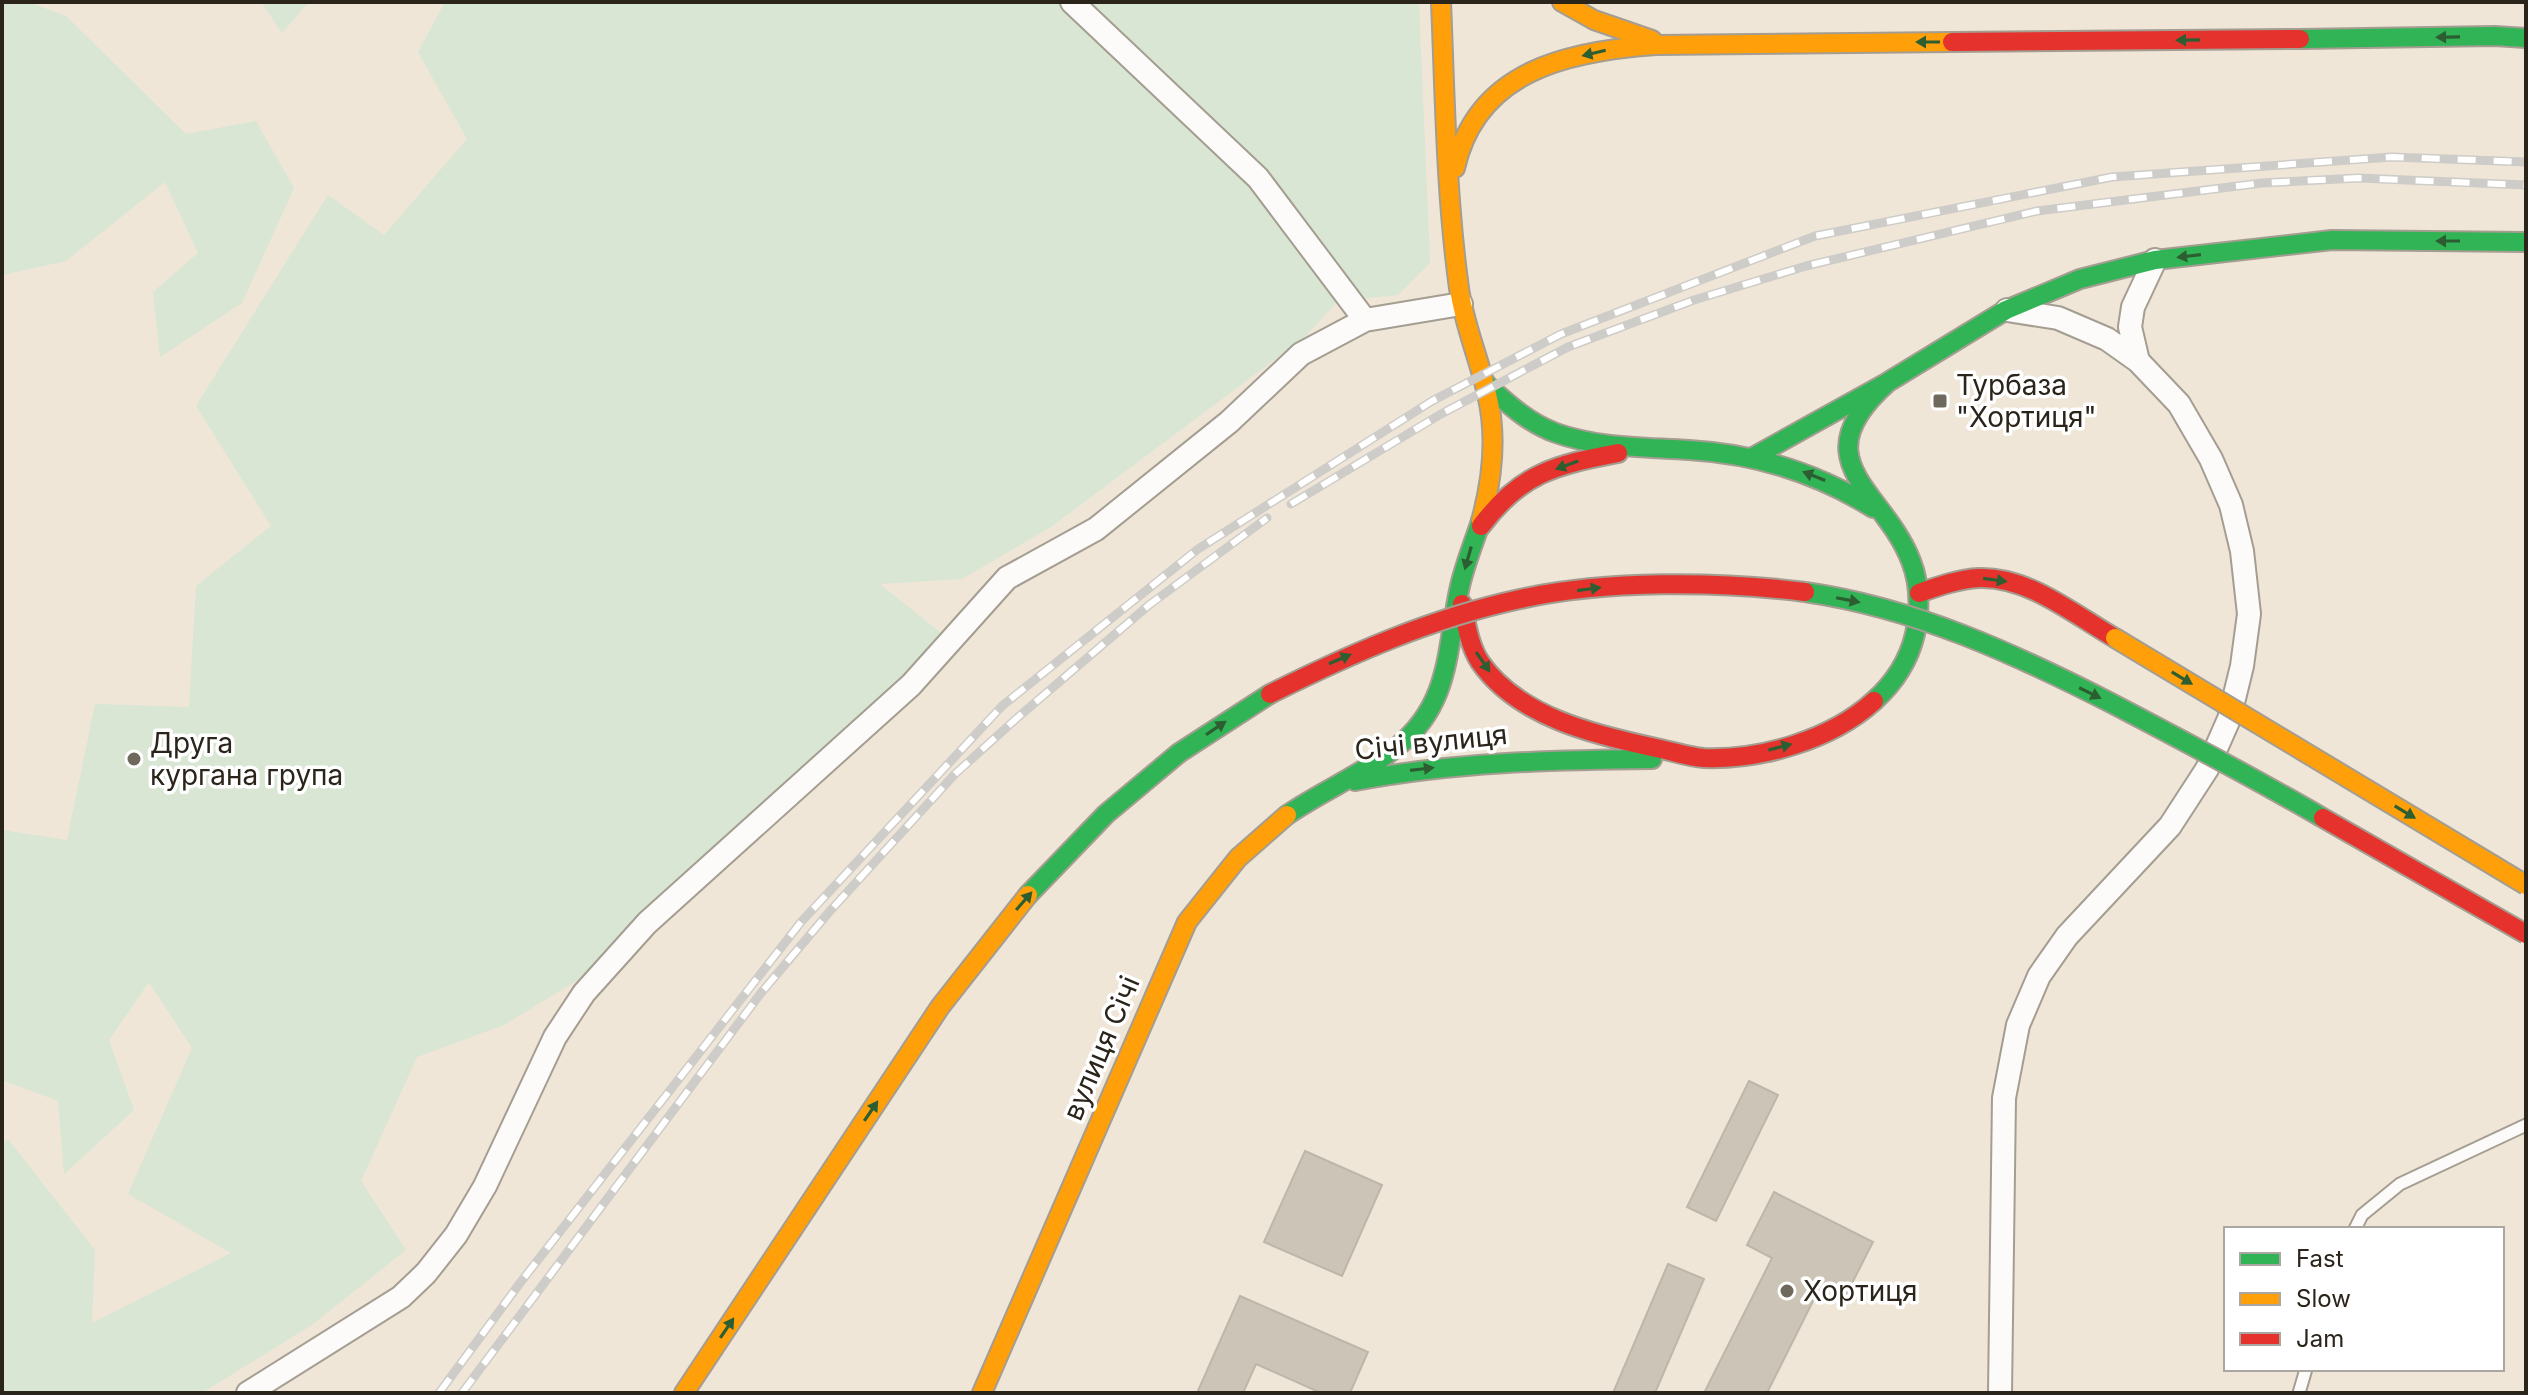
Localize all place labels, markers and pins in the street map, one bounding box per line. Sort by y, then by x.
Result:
place label: Турбаза "Хортиця" [1956,368,2097,434]
marker: Турбаза "Хортиця" [1931,392,1949,410]
place label: Друга кургана група [150,726,343,792]
marker: Друга кургана група [125,750,143,768]
place label: Хортиця [1803,1274,1918,1308]
marker: Хортиця [1778,1282,1796,1300]

